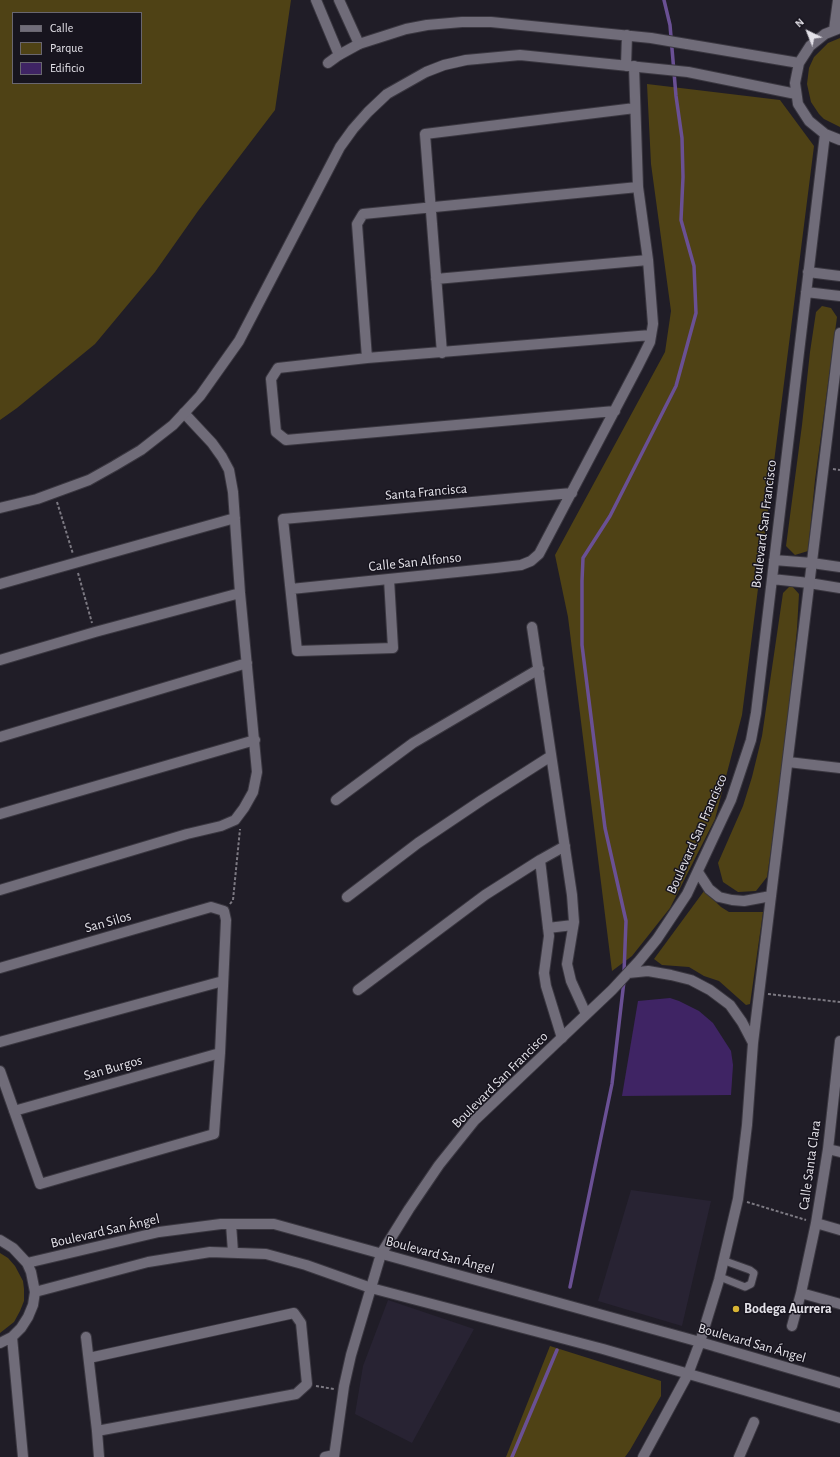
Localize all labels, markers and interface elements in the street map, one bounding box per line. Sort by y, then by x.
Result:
legend [12,12,142,84]
north arrow [788,12,828,52]
text: N [793,16,806,29]
text: Calle [50,22,73,34]
text: Parque [50,42,83,54]
text: Edificio [50,62,85,74]
street label: Boulevard San Francisco [748,459,780,589]
street label: Santa Francisca [384,480,468,504]
street label: Calle San Alfonso [368,549,462,575]
street label: Boulevard San Francisco [663,772,731,896]
street label: San Silos [83,907,133,937]
street label: Boulevard San Francisco [448,1028,552,1132]
street label: San Burgos [82,1052,144,1084]
street label: Calle Santa Clara [795,1119,825,1211]
street label: Boulevard San Ángel [49,1210,161,1252]
street label: Boulevard San Ángel [384,1232,496,1278]
place label: Bodega Aurrera [744,1301,832,1317]
marker: Bodega Aurrera [731,1304,741,1314]
street label: Boulevard San Ángel [696,1320,808,1366]

